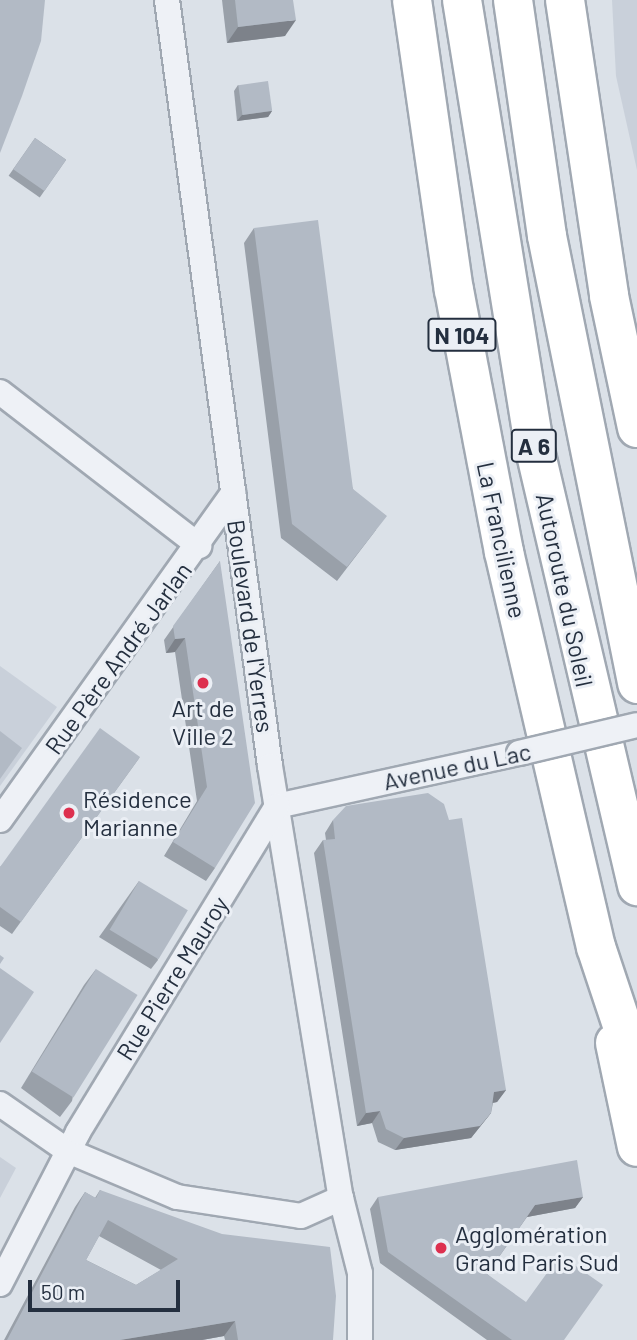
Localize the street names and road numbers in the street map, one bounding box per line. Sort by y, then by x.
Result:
road number: N 104 [427,316,497,354]
road number: A 6 [510,426,558,466]
street label: La Francilienne [471,459,533,621]
street label: Autoroute du Soleil [530,491,600,689]
street label: Boulevard de l'Yerres [222,518,280,734]
street label: Rue Père André Jarlan [39,556,197,760]
street label: Avenue du Lac [381,736,533,796]
street label: Rue Pierre Mauroy [110,891,234,1065]

